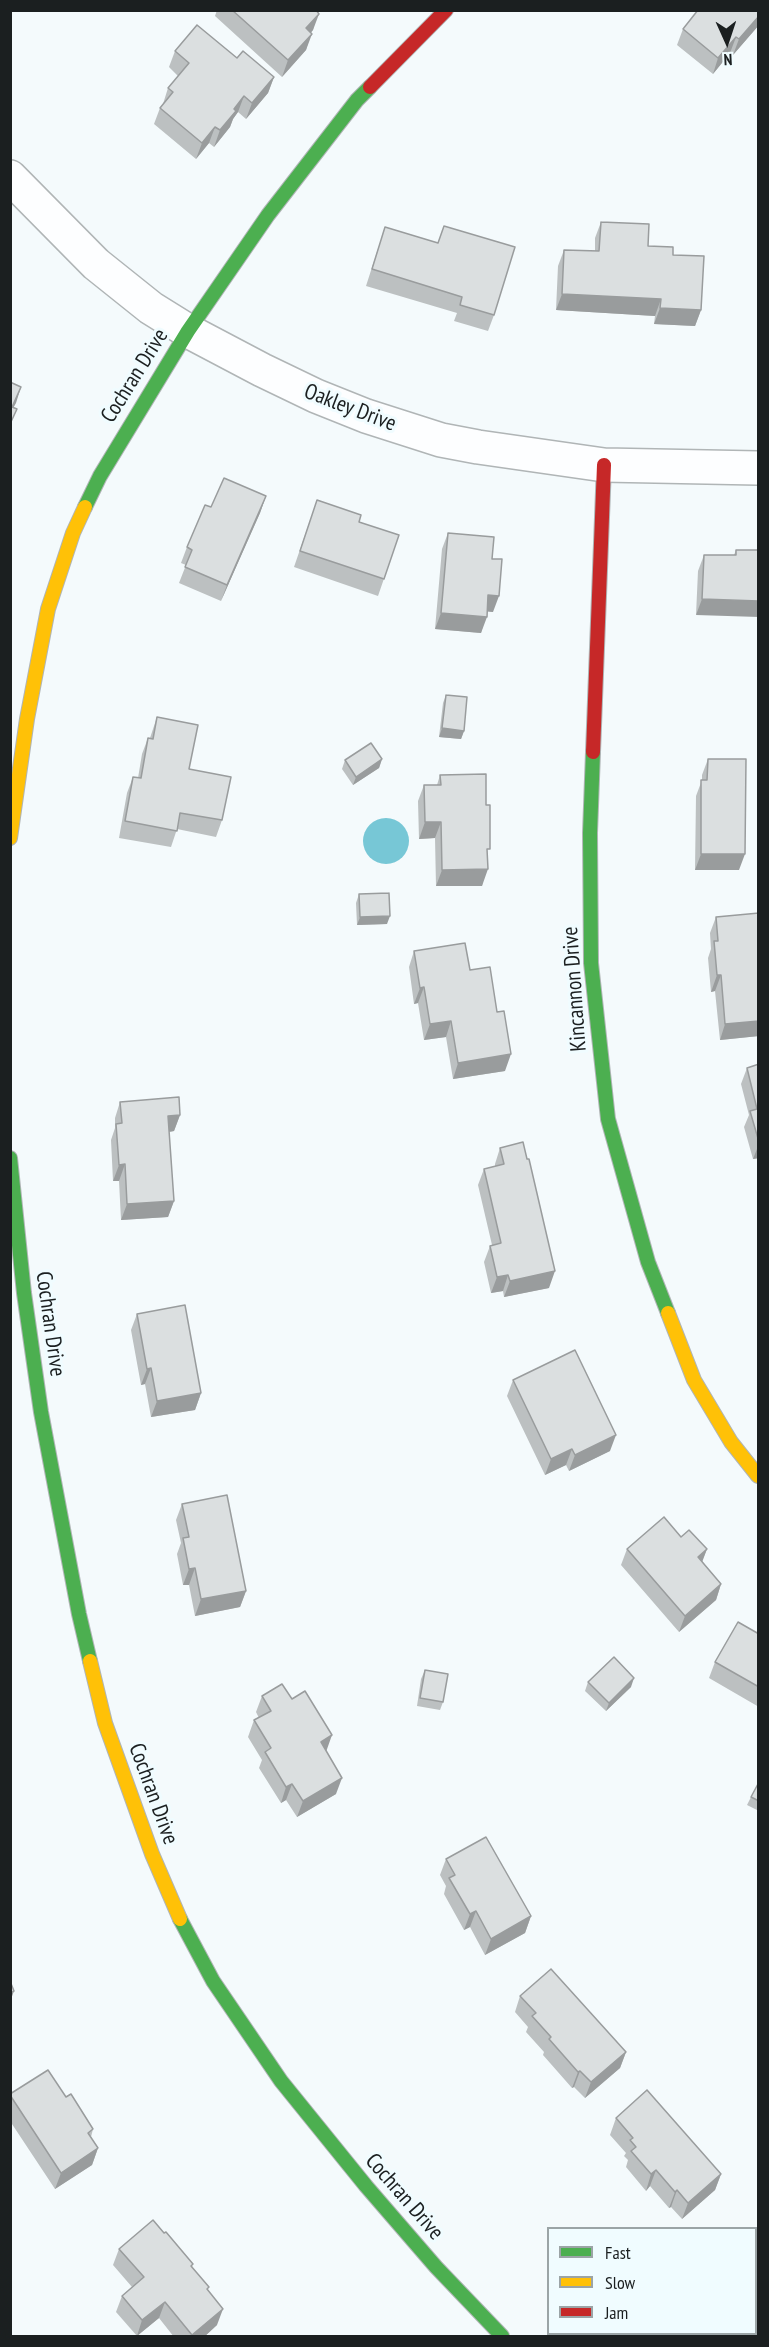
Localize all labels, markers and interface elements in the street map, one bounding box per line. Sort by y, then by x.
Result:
north arrow [697,12,757,72]
text: N [723,50,733,70]
street label: Cochran Drive [96,324,174,428]
street label: Oakley Drive [300,378,400,438]
street label: Kincannon Drive [557,926,593,1052]
street label: Cochran Drive [30,1270,70,1378]
street label: Cochran Drive [123,1740,183,1848]
street label: Cochran Drive [359,2148,449,2246]
legend [547,2227,757,2335]
text: Fast [605,2241,631,2264]
text: Slow [605,2271,635,2294]
text: Jam [605,2301,628,2324]

